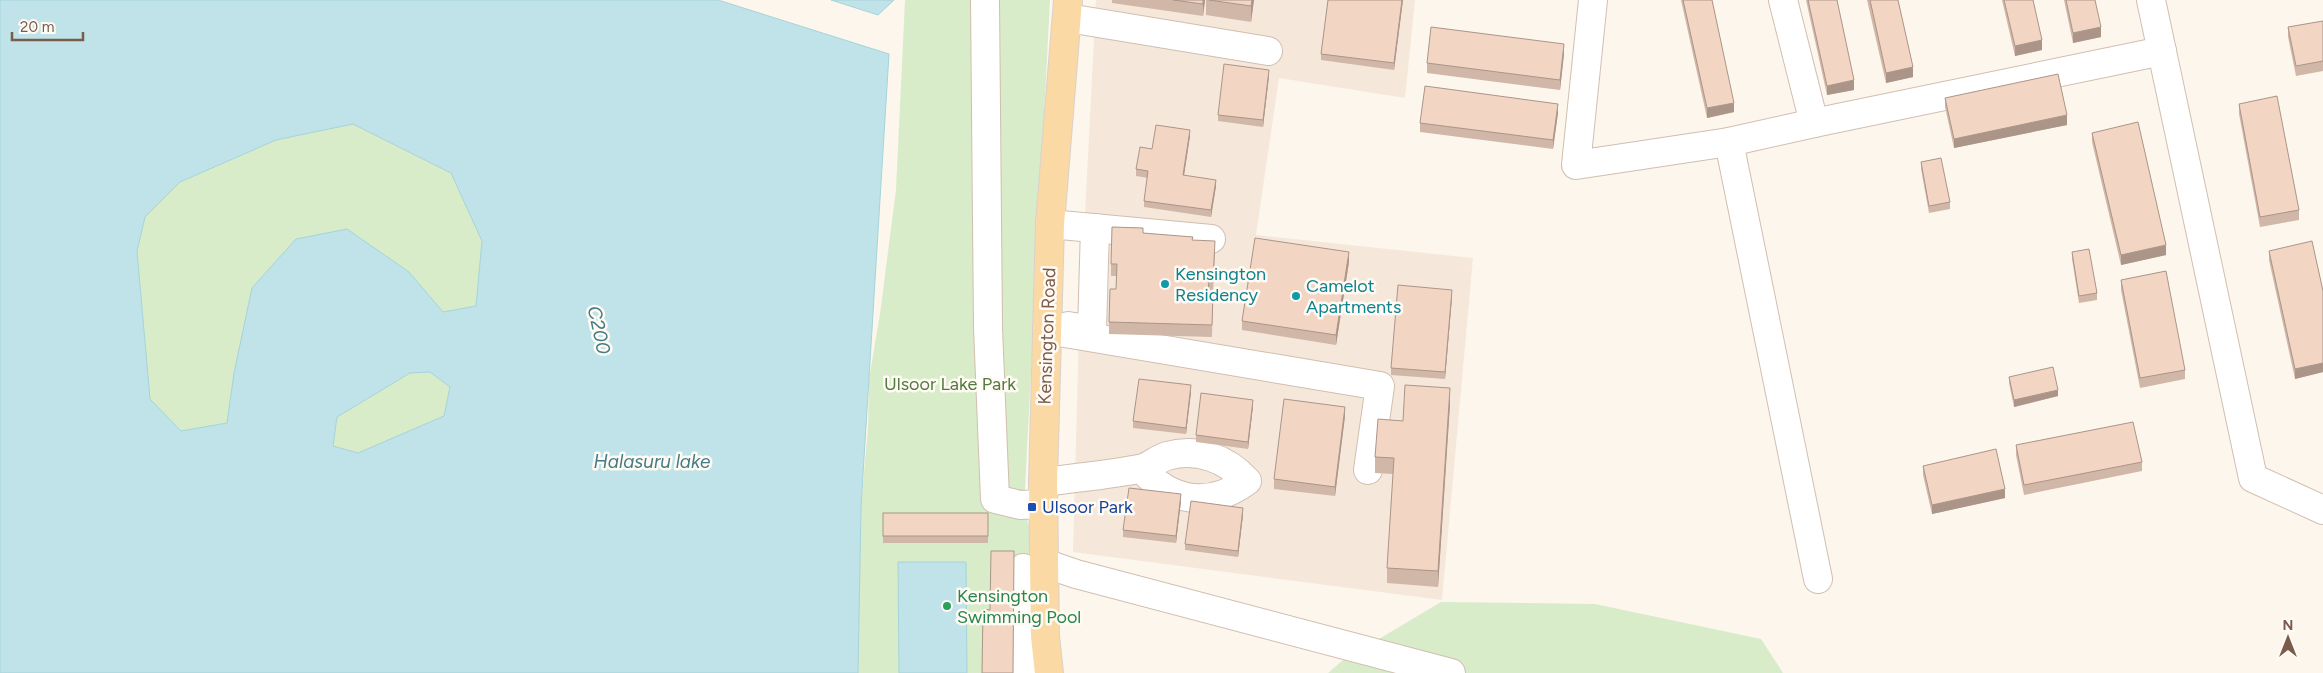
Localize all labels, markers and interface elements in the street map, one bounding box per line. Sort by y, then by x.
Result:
scale bar [12,10,84,42]
text: 20 m [20,18,54,36]
place label: Kensington Residency [1175,263,1266,306]
street label: Kensington Road [1034,267,1060,405]
place label: Camelot Apartments [1306,275,1401,318]
marker: Kensington Residency [1159,278,1171,290]
marker: Camelot Apartments [1290,290,1302,302]
water label: C200 [583,304,615,356]
park label: Ulsoor Lake Park [884,373,1016,395]
water label: Halasuru lake [594,450,711,473]
place label: Ulsoor Park [1042,496,1133,518]
marker: Ulsoor Park [1026,501,1038,513]
place label: Kensington Swimming Pool [957,585,1081,628]
marker: Kensington Swimming Pool [941,600,953,612]
north arrow [2263,613,2313,663]
text: N [2283,617,2293,634]

